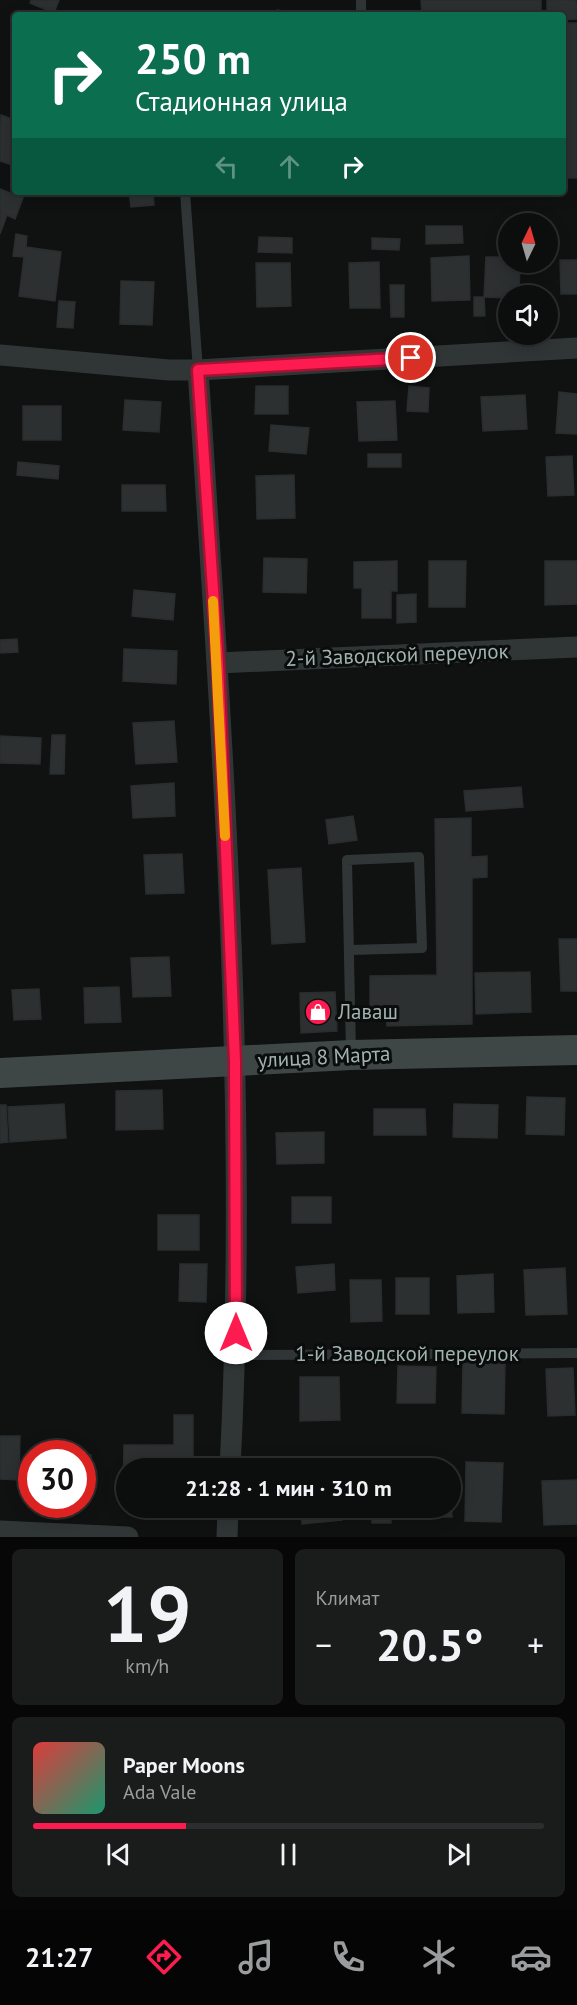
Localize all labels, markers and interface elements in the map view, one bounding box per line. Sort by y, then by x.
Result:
text: 250 m [135,31,251,86]
icon: right [36,36,114,114]
text: Стадионная улица [135,84,348,118]
icon: left [210,150,243,183]
icon: ahead [273,150,306,183]
icon: right [336,150,369,183]
north arrow [498,213,558,273]
map controls [498,213,558,345]
button: sound [498,285,558,345]
pin [385,332,436,383]
icon: arrive [394,341,427,374]
street label: 2-й Заводской переулок [285,637,509,672]
shop icon: Лаваш [303,997,333,1027]
place label: Лаваш [337,998,398,1025]
street label: улица 8 Марта [257,1040,391,1073]
position arrow [204,1301,268,1365]
street label: 1-й Заводской переулок [295,1340,519,1367]
speed limit sign: 30 [18,1440,96,1518]
text: 21:28 · 1 мин · 310 m [185,1474,392,1502]
text: 19 [103,1563,191,1664]
text: Климат [316,1585,379,1611]
text: 20.5° [376,1615,483,1673]
text: − [316,1623,332,1666]
text: + [527,1623,544,1666]
text: km/h [125,1653,169,1679]
text: Paper Moons [123,1751,245,1779]
text: Ada Vale [123,1779,196,1805]
icon: previous [102,1838,135,1871]
icon: pause [272,1838,305,1871]
icon: next [442,1838,475,1871]
icon: directions [143,1936,185,1978]
icon: music [235,1936,277,1978]
icon: phone [327,1936,369,1978]
icon: climate [418,1936,460,1978]
icon: car [510,1936,552,1978]
text: 21:27 [25,1940,93,1974]

